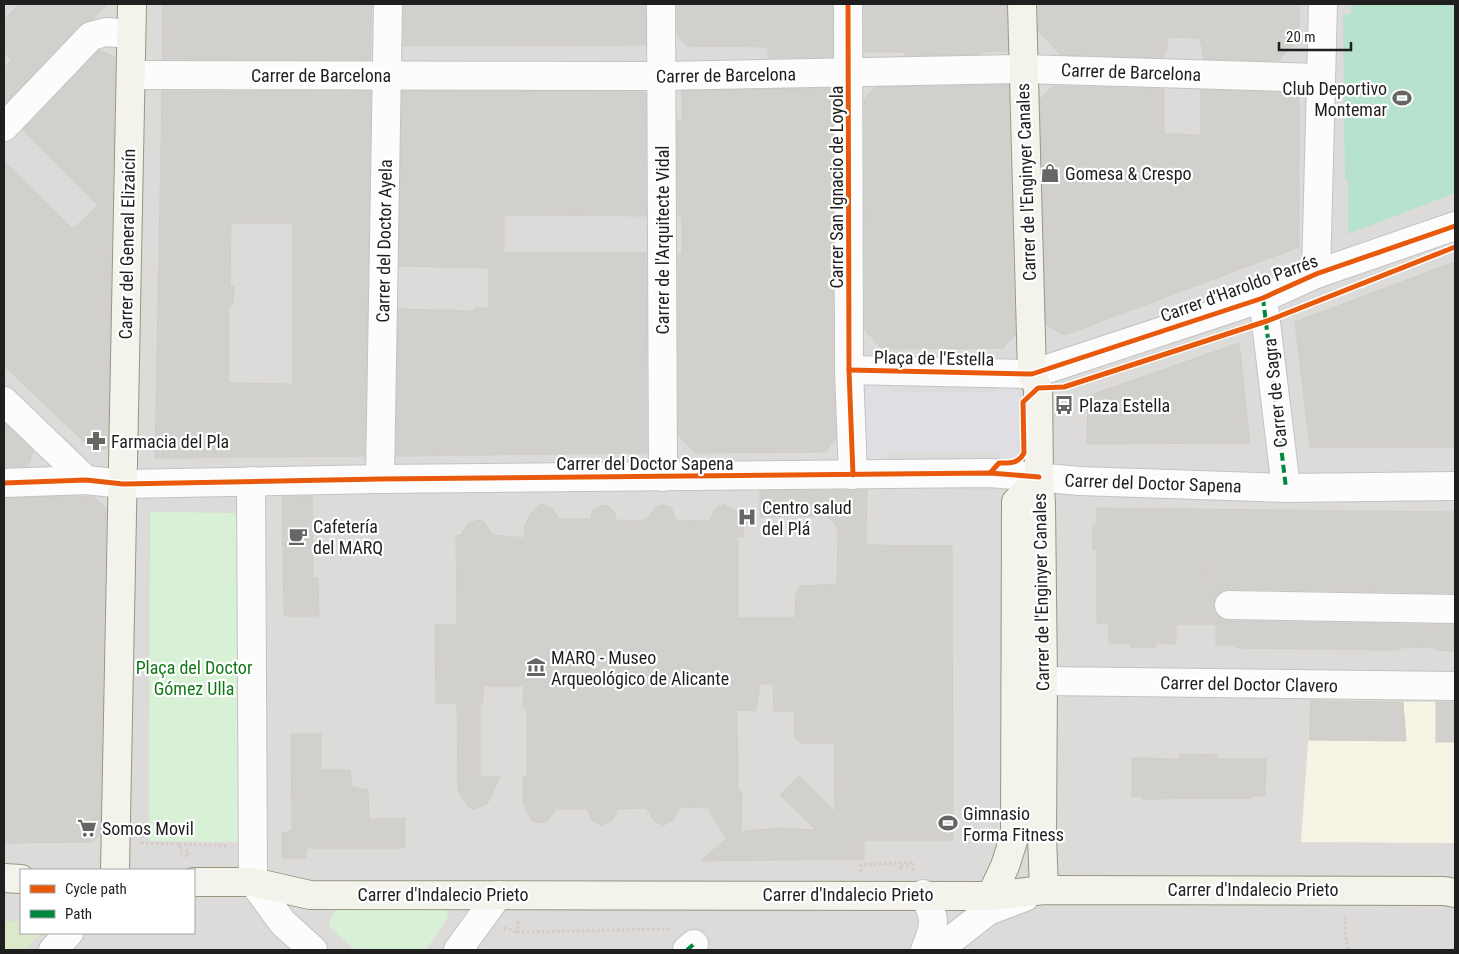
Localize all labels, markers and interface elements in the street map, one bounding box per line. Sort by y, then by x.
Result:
scale bar [1279,20,1352,52]
text: 20 m [1286,28,1316,46]
street label: Carrer de Barcelona [1061,59,1201,85]
street label: Carrer de Barcelona [656,63,796,87]
street label: Carrer de Barcelona [251,65,391,86]
place label: Club Deportivo Montemar [1282,78,1388,120]
street label: Carrer de l'Enginyer Canales [1012,83,1040,281]
street label: Carrer San Ignacio de Loyola [826,86,847,288]
sports icon: Club Deportivo Montemar [1391,87,1413,109]
street label: Carrer de l'Arquitecte Vidal [652,146,673,334]
street label: Carrer del General Elizaicín [115,148,139,340]
street label: Carrer del Doctor Ayela [372,159,396,323]
shop icon: Gomesa & Crespo [1039,162,1061,184]
place label: Gomesa & Crespo [1065,163,1192,184]
street label: Carrer d'Haroldo Parrés [1157,250,1321,326]
street label: Carrer de Sagra [1259,337,1291,449]
street label: Plaça de l'Estella [874,346,994,370]
bus stop icon: Plaza Estella [1053,394,1075,416]
place label: Plaza Estella [1079,395,1170,416]
pharmacy icon: Farmacia del Pla [85,430,107,452]
place label: Farmacia del Pla [111,431,229,452]
street label: Carrer del Doctor Sapena [556,453,734,474]
street label: Carrer del Doctor Sapena [1064,469,1242,497]
street label: Carrer de l'Enginyer Canales [1029,493,1053,691]
place label: Centro salud del Plá [762,497,852,539]
hospital icon: Centro salud del Plá [736,506,758,528]
place label: Cafetería del MARQ [313,516,383,558]
cafe icon: Cafetería del MARQ [287,525,309,547]
place label: MARQ - Museo Arqueológico de Alicante [551,647,729,689]
museum icon: MARQ - Museo Arqueológico de Alicante [525,656,547,678]
park label: Plaça del Doctor Gómez Ulla [136,657,253,699]
street label: Carrer del Doctor Clavero [1160,672,1338,696]
place label: Gimnasio Forma Fitness [963,803,1064,845]
sports icon: Gimnasio Forma Fitness [937,812,959,834]
supermarket icon: Somos Movil [76,817,98,839]
place label: Somos Movil [102,818,194,839]
legend [20,869,195,934]
street label: Carrer d'Indalecio Prieto [1168,879,1338,900]
text: Cycle path [65,880,127,898]
street label: Carrer d'Indalecio Prieto [358,884,528,905]
street label: Carrer d'Indalecio Prieto [763,884,933,905]
text: Path [65,905,92,923]

